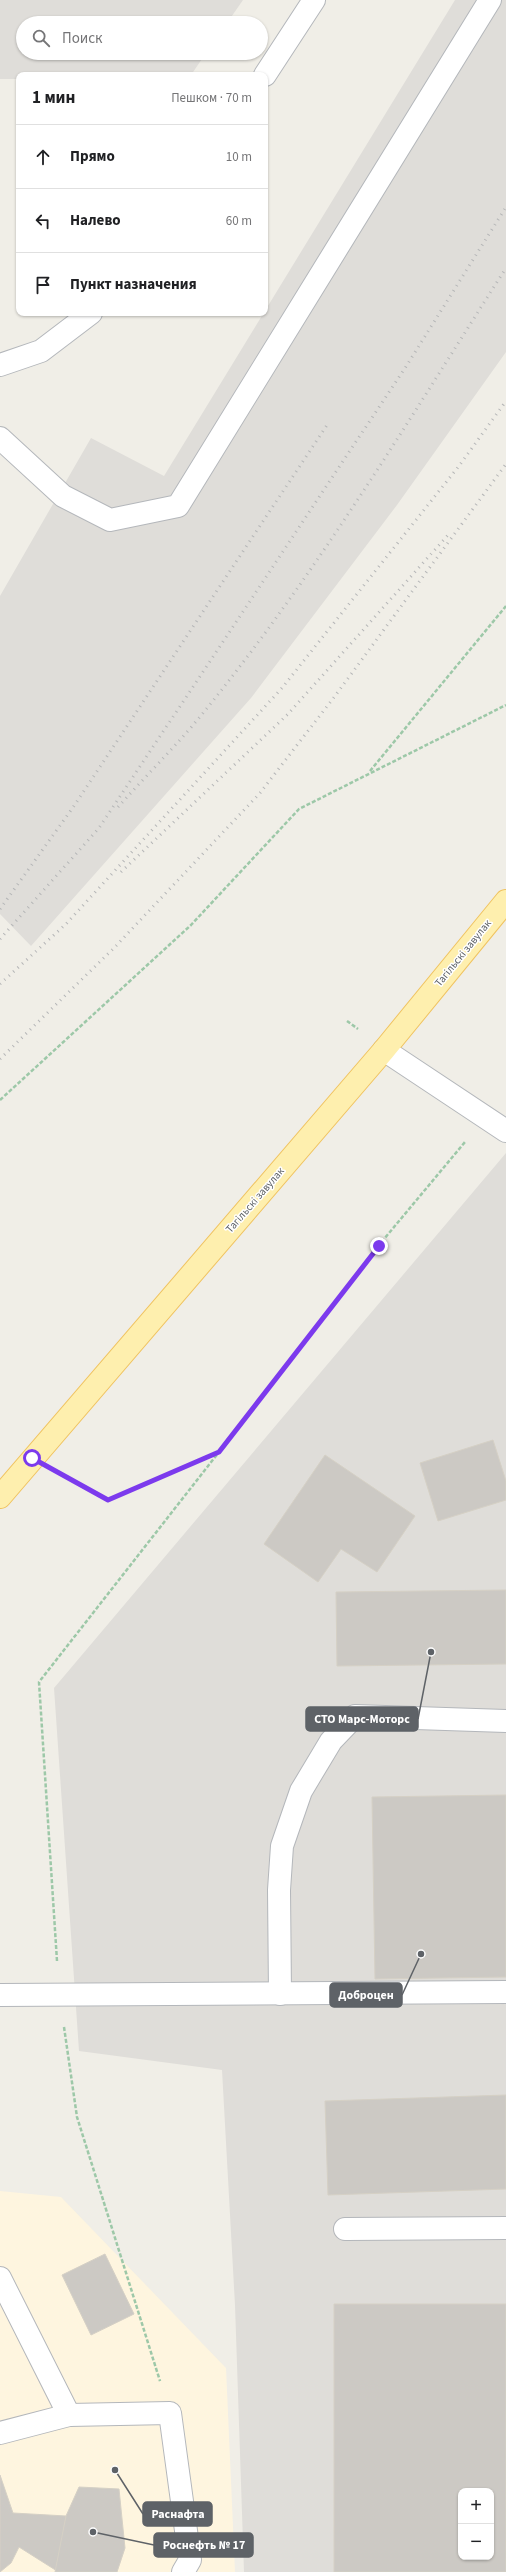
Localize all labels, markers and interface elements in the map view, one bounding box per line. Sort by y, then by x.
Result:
search box [16,16,268,60]
icon: search [30,27,52,49]
text: Поиск [62,28,103,49]
text: 1 мин [32,86,75,110]
text: Пешком · 70 m [171,89,252,107]
icon: ahead [32,146,54,168]
text: Прямо [70,146,115,167]
text: 10 m [226,148,252,166]
icon: left [32,210,54,232]
text: Налево [70,210,121,231]
text: 60 m [226,212,252,230]
icon: arrive [32,274,54,296]
text: Пункт назначения [70,274,197,295]
street label: Тагільскі завулак [431,916,495,990]
street label: Тагільскі завулак [222,1164,288,1236]
route end [370,1237,388,1255]
route start [23,1449,41,1467]
callout: СТО Марс-Моторс [306,1707,418,1731]
text: СТО Марс-Моторс [314,1711,410,1728]
callout: Доброцен [330,1983,402,2007]
text: Доброцен [338,1987,394,2004]
map controls [458,2488,494,2560]
button: + [458,2488,494,2524]
callout: Раснафта [143,2502,212,2526]
text: Раснафта [151,2506,205,2523]
button: − [458,2524,494,2560]
callout: Роснефть № 17 [154,2533,253,2557]
text: Роснефть № 17 [163,2537,245,2554]

